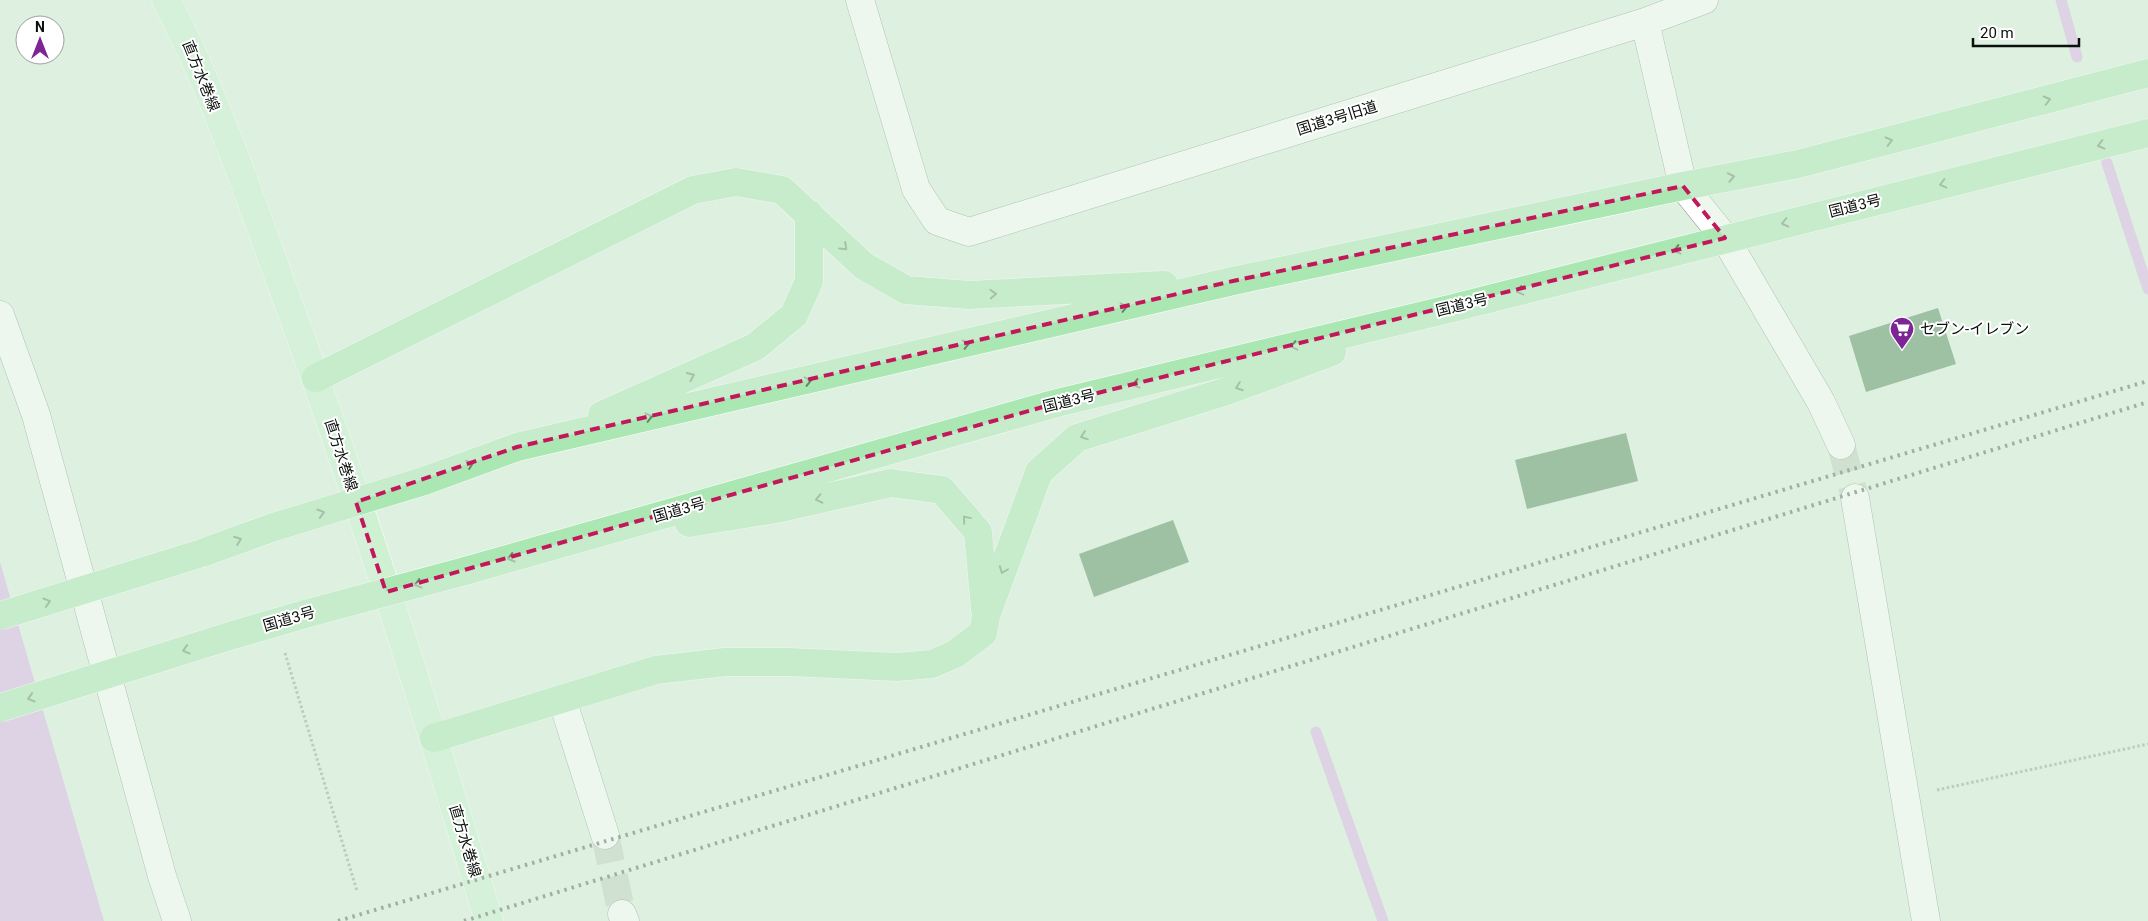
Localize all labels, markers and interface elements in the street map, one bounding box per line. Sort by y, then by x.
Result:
north arrow [15,15,65,65]
scale bar [1973,15,2079,47]
text: N [35,19,45,35]
text: 20 m [1980,24,2014,42]
street label: 直方水巻線 [179,38,223,114]
one-way arrow [2042,96,2050,106]
street label: 国道3号旧道 [1294,97,1380,139]
one-way arrow [1885,136,1894,147]
one-way arrow [2096,139,2105,150]
one-way arrow [1727,173,1736,183]
one-way arrow [1938,178,1947,189]
street label: 国道3号 [1827,191,1883,221]
one-way arrow [1781,217,1790,228]
one-way arrow [839,241,848,250]
one-way arrow [1674,245,1682,255]
one-way arrow [1516,285,1524,296]
one-way arrow [989,288,997,299]
street label: 国道3号 [1434,290,1490,320]
one-way arrow [1120,302,1129,313]
supermarket icon: セブン-イレブン [1889,316,1915,350]
place label: セブン-イレブン [1920,320,2029,338]
one-way arrow [962,339,971,350]
one-way arrow [1290,340,1299,351]
one-way arrow [686,371,695,382]
one-way arrow [803,376,812,387]
one-way arrow [1132,378,1141,389]
one-way arrow [1235,381,1244,391]
street label: 国道3号 [1041,386,1097,416]
one-way arrow [645,412,654,423]
street label: 直方水巻線 [321,417,361,493]
one-way arrow [1080,430,1089,440]
one-way arrow [465,460,473,470]
one-way arrow [815,493,824,504]
street label: 国道3号 [651,494,707,526]
one-way arrow [316,508,324,518]
one-way arrow [964,516,972,525]
one-way arrow [233,536,242,546]
one-way arrow [508,552,516,562]
one-way arrow [999,565,1009,574]
one-way arrow [415,578,423,588]
one-way arrow [42,597,50,607]
street label: 国道3号 [261,603,317,635]
one-way arrow [183,644,191,654]
one-way arrow [28,693,36,703]
street label: 直方水巻線 [445,802,485,880]

